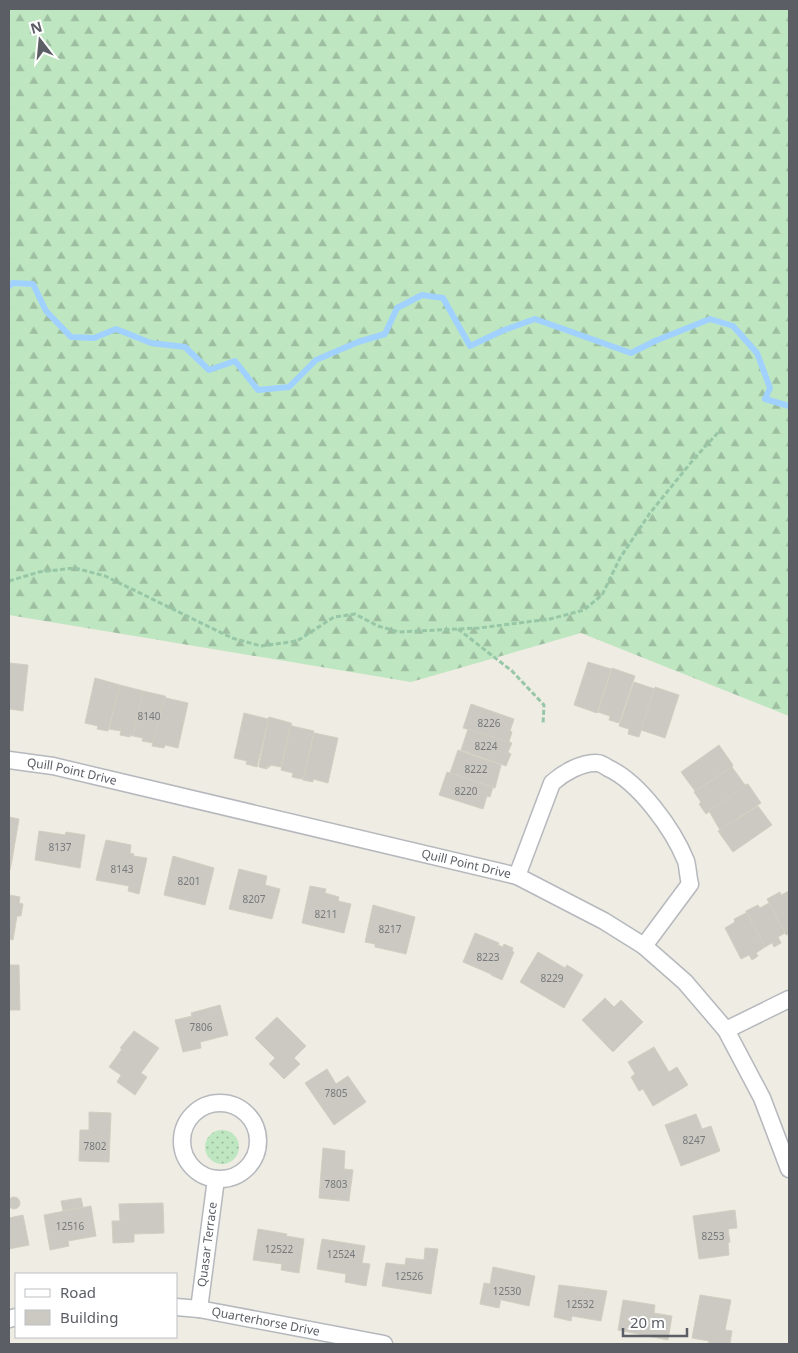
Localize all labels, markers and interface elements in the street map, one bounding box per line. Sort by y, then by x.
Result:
north arrow [15,15,65,65]
text: N [28,16,44,38]
house number: 8140 [138,709,161,723]
house number: 8226 [478,716,501,730]
house number: 8224 [475,739,498,753]
street label: Quill Point Drive [26,754,119,789]
house number: 8222 [465,762,488,776]
house number: 8220 [455,784,478,798]
house number: 8137 [49,840,72,854]
street label: Quill Point Drive [420,845,513,882]
house number: 8143 [111,862,134,876]
house number: 8201 [178,874,200,888]
house number: 8207 [243,892,266,906]
house number: 8211 [315,907,337,921]
house number: 8217 [379,922,402,936]
house number: 8223 [477,950,500,964]
house number: 8229 [541,971,564,985]
house number: 7806 [190,1020,213,1034]
house number: 7805 [325,1086,348,1100]
house number: 8247 [683,1133,706,1147]
house number: 7802 [84,1139,107,1153]
house number: 7803 [325,1177,348,1191]
street label: Quasar Terrace [193,1201,221,1288]
house number: 12516 [56,1219,85,1233]
house number: 8253 [702,1229,725,1243]
house number: 12522 [265,1242,294,1256]
house number: 12524 [327,1247,356,1261]
house number: 12526 [395,1269,424,1283]
legend [15,1273,178,1338]
text: Road [60,1282,96,1302]
house number: 12530 [493,1284,522,1298]
house number: 12532 [566,1297,595,1311]
street label: Quarterhorse Drive [210,1303,321,1340]
scale bar [623,1306,687,1338]
text: Building [60,1307,118,1327]
text: 20 m [630,1312,665,1332]

